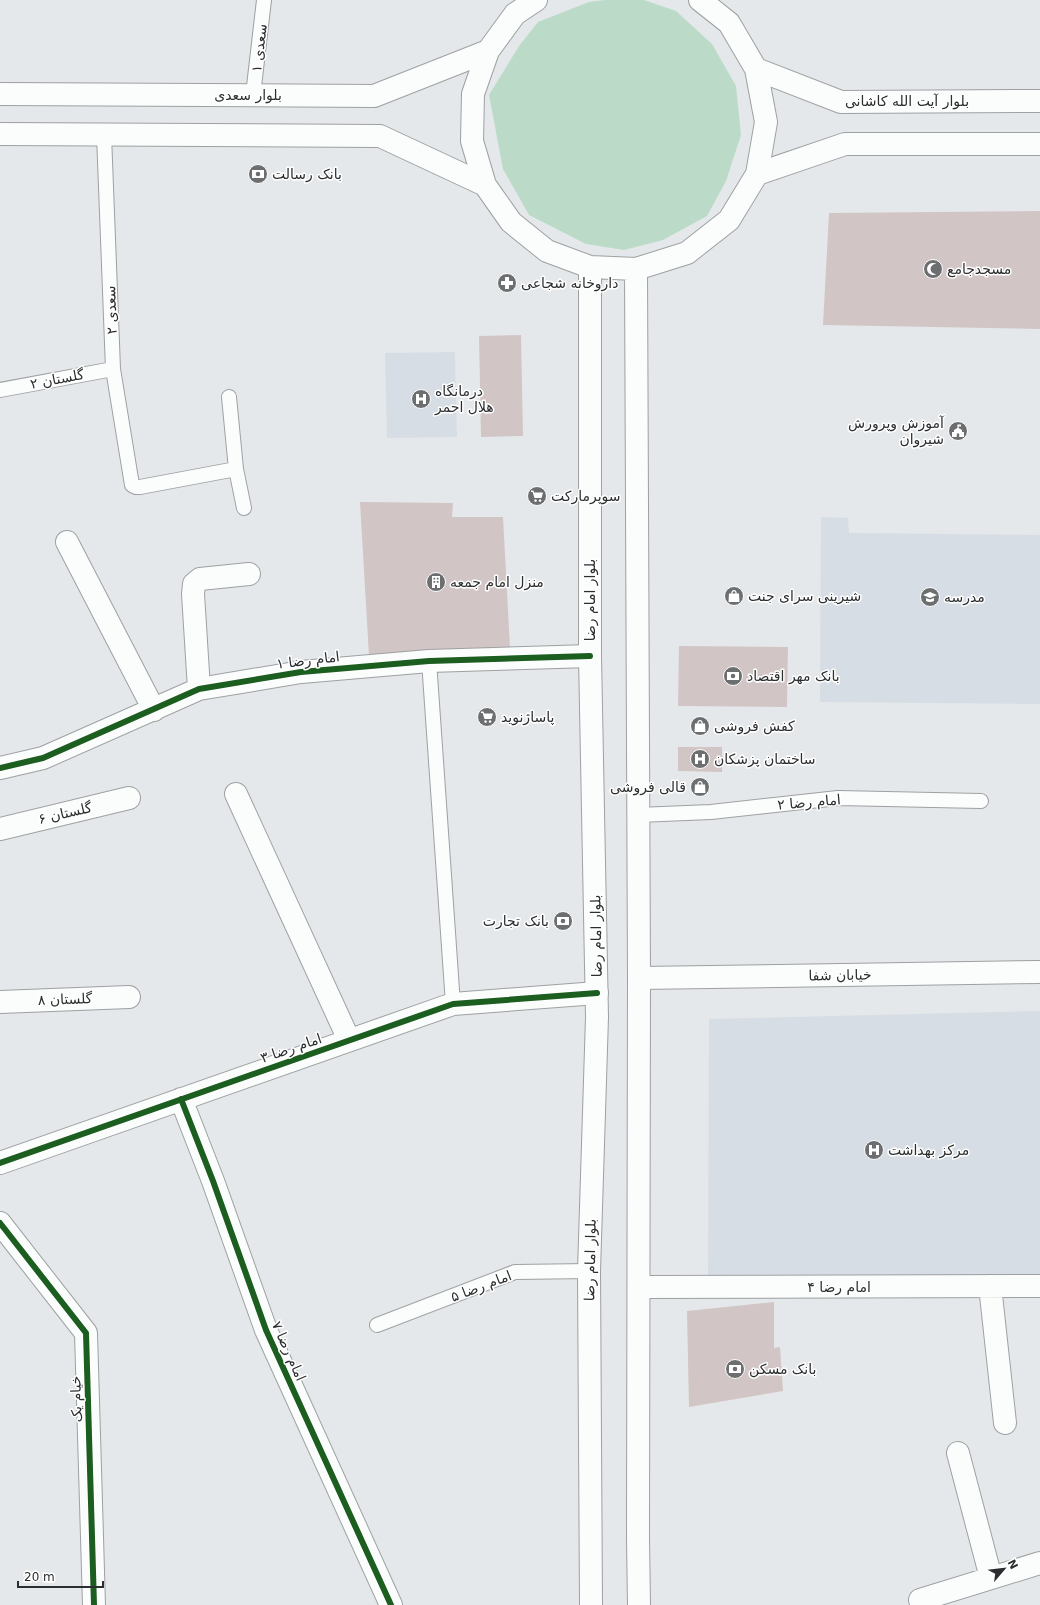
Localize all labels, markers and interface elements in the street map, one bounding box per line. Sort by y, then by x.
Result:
street label: سعدی ۱ [248,23,270,73]
street label: بلوار سعدی [214,87,282,104]
street label: بلوار آیت الله کاشانی [845,93,969,110]
bank icon: بانک رسالت [247,163,269,185]
place label: بانک رسالت [272,166,342,183]
mosque icon: مسجدجامع [922,258,944,280]
place label: مسجدجامع [947,261,1011,278]
pharmacy icon: داروخانه شجاعی [496,272,518,294]
place label: داروخانه شجاعی [521,275,618,292]
street label: سعدی ۲ [102,285,120,335]
street label: گلستان ۲ [29,366,86,392]
place label: درمانگاه هلال احمر [434,383,494,416]
hospital icon: درمانگاه هلال احمر [410,388,432,410]
place label: آموزش وپرورش شیروان [848,415,945,448]
public building icon: آموزش وپرورش شیروان [947,420,969,442]
supermarket icon: سوپرمارکت [526,485,548,507]
place label: سوپرمارکت [551,488,621,505]
street label: بلوار امام رضا [582,559,599,641]
building icon: منزل امام جمعه [425,571,447,593]
place label: منزل امام جمعه [450,574,544,591]
shop icon: شیرینی سرای جنت [723,585,745,607]
school or university icon: مدرسه [919,586,941,608]
place label: شیرینی سرای جنت [748,588,861,605]
place label: مدرسه [944,589,985,606]
street label: امام رضا ۱ [275,648,341,673]
bank icon: بانک مهر اقتصاد [722,665,744,687]
place label: بانک مهر اقتصاد [747,668,840,685]
supermarket icon: پاساژنوید [476,706,498,728]
place label: پاساژنوید [501,709,554,726]
shop icon: کفش فروشی [689,715,711,737]
place label: کفش فروشی [714,718,795,735]
hospital icon: ساختمان پزشکان [689,748,711,770]
place label: ساختمان پزشکان [714,751,816,768]
shop icon: قالی فروشی [689,776,711,798]
place label: قالی فروشی [610,779,686,796]
street label: امام رضا ۲ [777,791,841,814]
street label: گلستان ۶ [37,799,94,827]
street label: بلوار امام رضا [587,895,606,977]
bank icon: بانک تجارت [552,910,574,932]
place label: بانک تجارت [483,913,549,930]
street label: خیابان شفا [808,966,872,984]
street label: گلستان ۸ [37,990,93,1008]
street label: امام رضا ۳ [258,1030,324,1067]
hospital icon: مرکز بهداشت [863,1139,885,1161]
place label: مرکز بهداشت [888,1142,969,1159]
street label: بلوار امام رضا [581,1219,600,1301]
street label: امام رضا ۵ [448,1267,514,1306]
street label: امام رضا ۴ [807,1279,871,1296]
street label: امام رضا ۷ [268,1319,309,1384]
bank icon: بانک مسکن [724,1358,746,1380]
place label: بانک مسکن [749,1361,816,1378]
street label: خیام یک [67,1375,85,1423]
north arrow [984,1549,1024,1589]
text: N [1004,1557,1020,1572]
scale bar [18,1563,103,1589]
text: 20 m [24,1570,55,1584]

